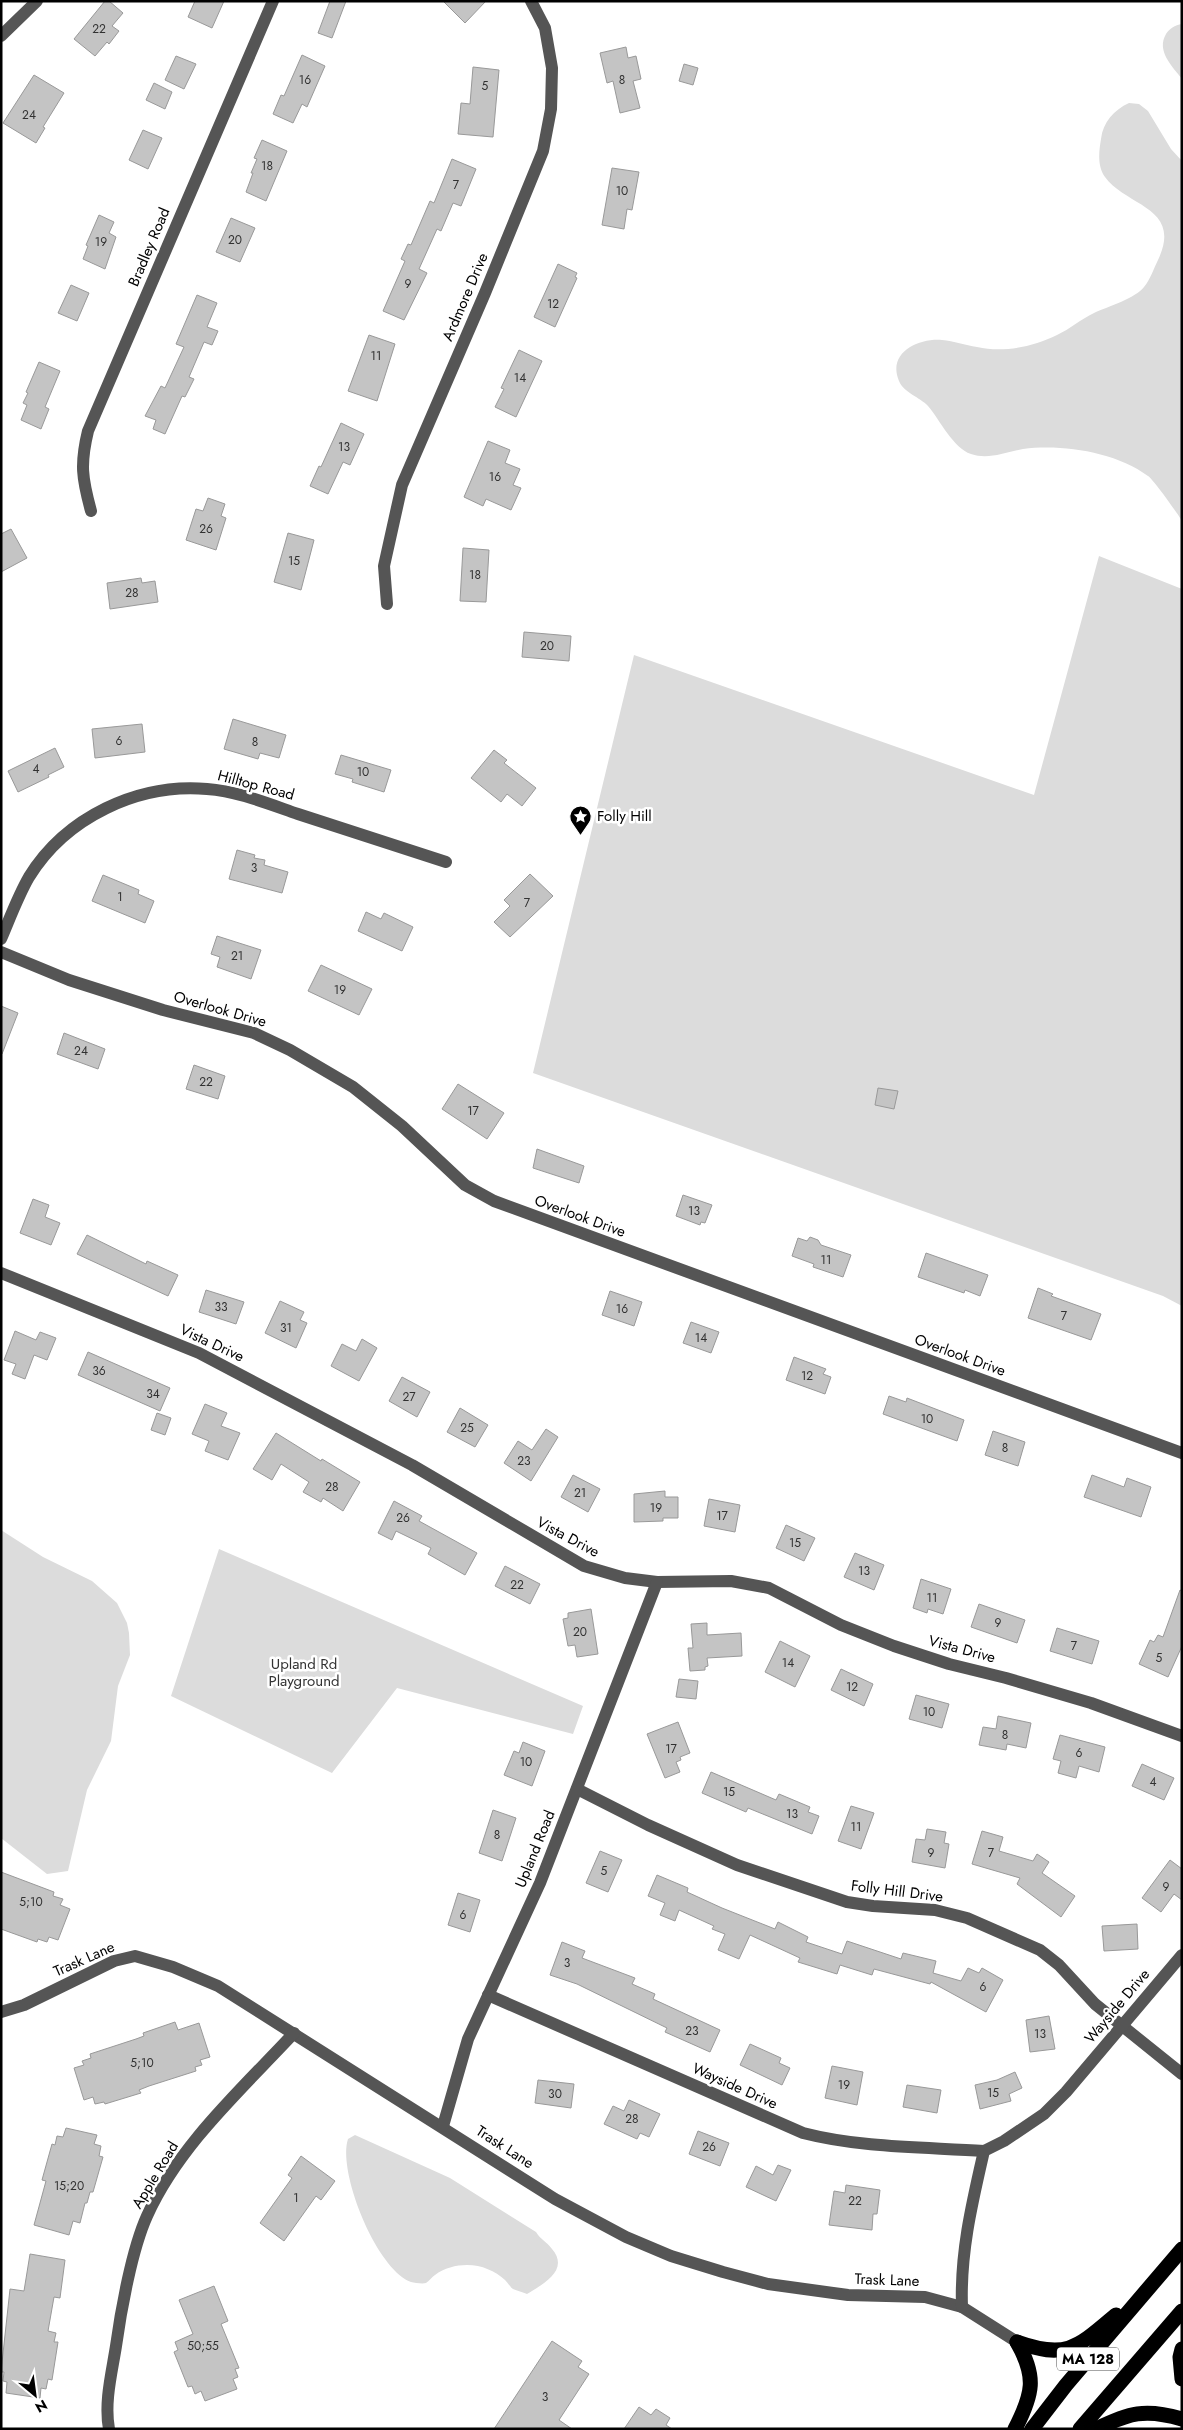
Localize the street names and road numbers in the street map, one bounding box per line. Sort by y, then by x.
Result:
street label: Bradley Road [123,204,175,290]
street label: Ardmore Drive [437,249,494,345]
street label: Hilltop Road [215,764,297,806]
street label: Overlook Drive [171,985,269,1033]
street label: Overlook Drive [531,1189,629,1243]
street label: Vista Drive [176,1319,248,1368]
street label: Overlook Drive [911,1328,1009,1382]
street label: Vista Drive [533,1511,604,1563]
street label: Vista Drive [926,1630,998,1669]
street label: Upland Road [509,1807,561,1891]
street label: Folly Hill Drive [850,1874,945,1908]
street label: Trask Lane [50,1936,118,1982]
street label: Wayside Drive [1079,1964,1155,2048]
street label: Wayside Drive [689,2057,781,2115]
street label: Trask Lane [472,2120,538,2174]
street label: Apple Road [126,2137,184,2213]
street label: Trask Lane [854,2268,920,2292]
road number: MA 128 [1057,2348,1119,2370]

